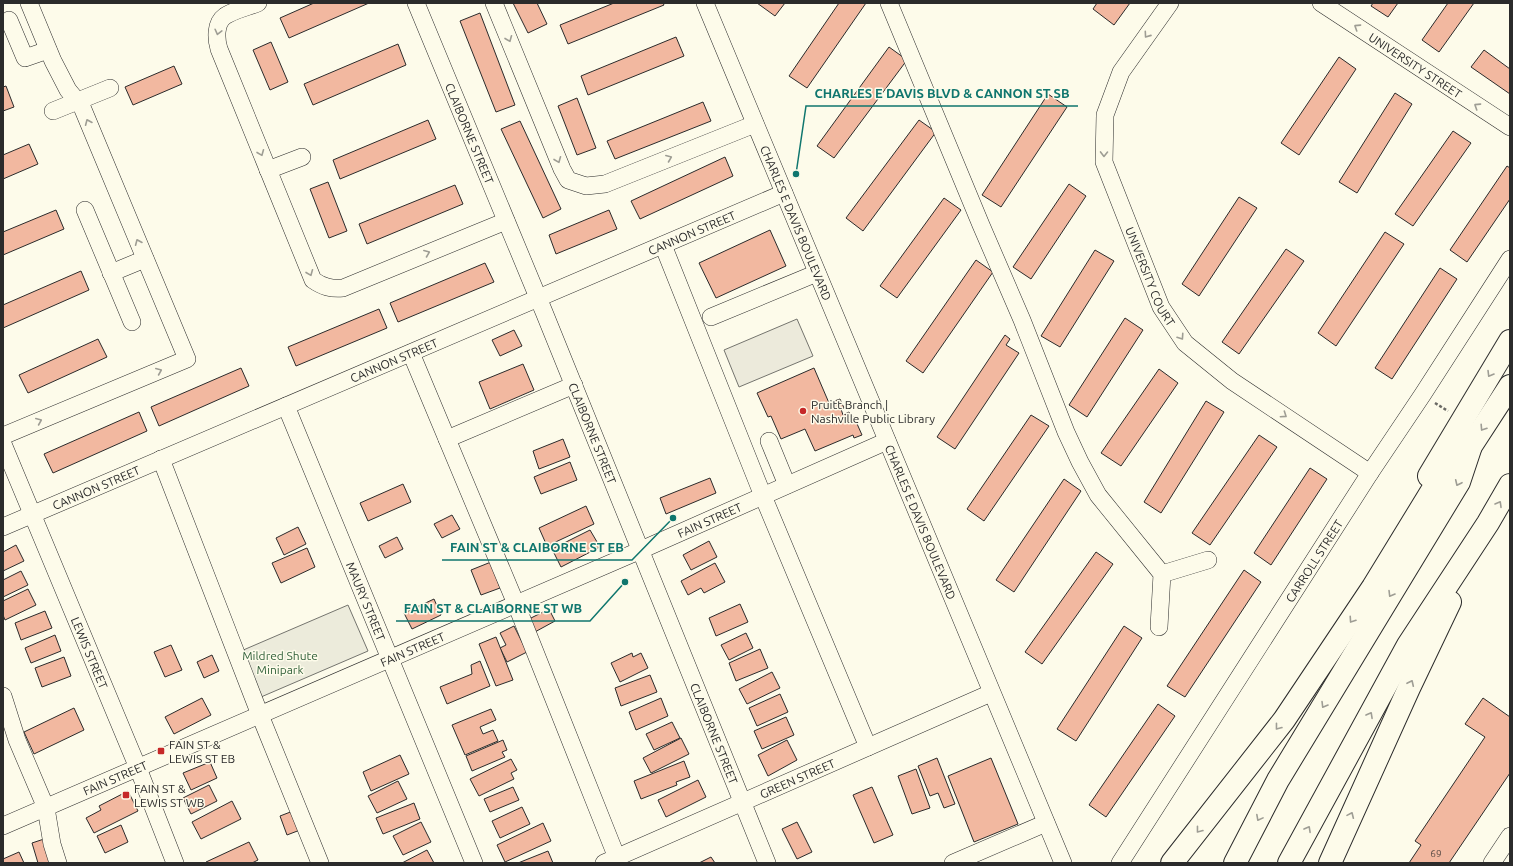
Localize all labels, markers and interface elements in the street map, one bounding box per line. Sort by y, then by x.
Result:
one-way arrow [1354,24,1361,31]
one-way arrow [214,28,223,35]
street label: UNIVERSITY STREET [1367,30,1465,100]
one-way arrow [1144,31,1152,38]
one-way arrow [504,35,512,43]
street label: CLAIBORNE STREET [443,81,497,186]
callout: CHARLES E DAVIS BLVD & CANNON ST SB [806,81,1078,106]
text: CHARLES E DAVIS BLVD & CANNON ST SB [814,86,1070,100]
one-way arrow [1475,104,1482,111]
one-way arrow [85,118,93,126]
street label: CHARLES E DAVIS BOULEVARD [758,143,834,302]
one-way arrow [256,148,264,156]
one-way arrow [1100,151,1108,157]
one-way arrow [553,155,561,163]
one-way arrow [665,155,672,163]
street label: CANNON STREET [646,208,738,257]
street label: UNIVERSITY COURT [1124,225,1178,328]
one-way arrow [135,238,143,246]
one-way arrow [423,250,430,258]
one-way arrow [306,270,314,277]
one-way arrow [1176,333,1184,340]
street label: CANNON STREET [348,335,440,384]
one-way arrow [155,368,162,376]
one-way arrow [1487,370,1495,377]
street label: CLAIBORNE STREET [567,381,619,486]
place label: Pruitt Branch | Nashville Public Library [811,398,935,425]
marker: Pruitt Branch | Nashville Public Library [798,406,808,416]
one-way arrow [1280,411,1287,418]
one-way arrow [35,418,42,426]
one-way arrow [1481,423,1488,430]
street label: CHARLES E DAVIS BOULEVARD [883,442,959,601]
street label: CANNON STREET [50,463,142,512]
one-way arrow [1455,478,1463,486]
street label: FAIN STREET [675,500,744,540]
one-way arrow [1494,501,1501,508]
street label: CARROLL STREET [1283,517,1345,604]
callout: FAIN ST & CLAIBORNE ST EB [442,535,632,560]
text: FAIN ST & CLAIBORNE ST EB [450,540,624,554]
street label: MAURY STREET [344,560,388,643]
one-way arrow [1389,590,1396,597]
callout: FAIN ST & CLAIBORNE ST WB [396,596,590,621]
text: FAIN ST & CLAIBORNE ST WB [404,601,583,615]
street label: LEWIS STREET [69,615,111,691]
one-way arrow [1349,615,1356,622]
street label: FAIN STREET [378,629,447,669]
park label: Mildred Shute Minipark [242,649,318,676]
one-way arrow [1406,680,1414,688]
street label: CLAIBORNE STREET [688,681,741,786]
one-way arrow [1321,701,1328,708]
one-way arrow [1365,712,1373,719]
one-way arrow [1276,723,1283,730]
place label: FAIN ST & LEWIS ST EB [169,738,235,765]
marker: FAIN ST & LEWIS ST EB [156,746,166,756]
street label: GREEN STREET [758,756,837,800]
street label: FAIN STREET [81,758,149,797]
place label: FAIN ST & LEWIS ST WB [134,782,204,809]
marker: FAIN ST & LEWIS ST WB [121,790,131,800]
one-way arrow [1346,811,1354,819]
one-way arrow [1256,813,1263,821]
one-way arrow [1196,825,1203,832]
one-way arrow [1303,826,1310,833]
house number: 69 [1430,848,1442,859]

